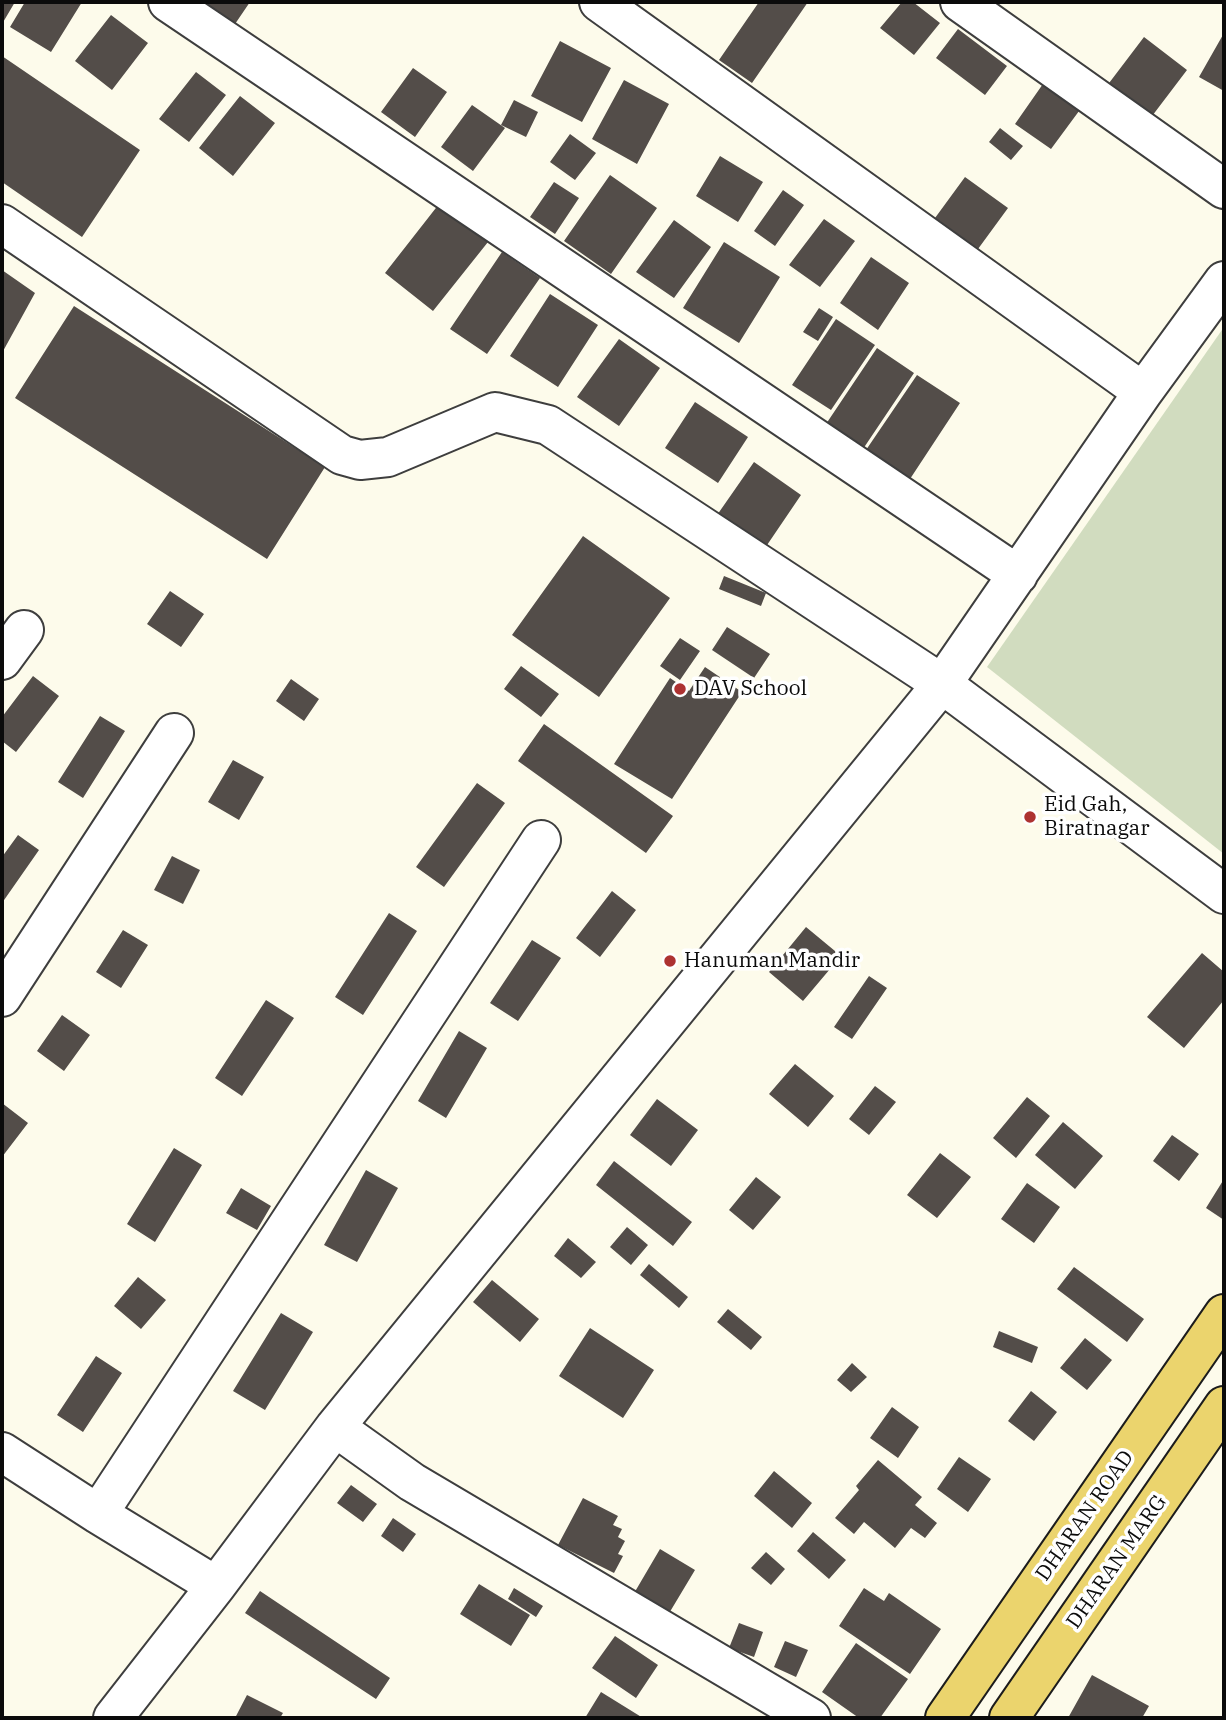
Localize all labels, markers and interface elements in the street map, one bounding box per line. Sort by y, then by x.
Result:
place label: DAV School [694,676,807,702]
marker: DAV School [672,681,688,697]
place label: Eid Gah, Biratnagar [1044,792,1150,842]
marker: Eid Gah, Biratnagar [1022,809,1038,825]
place label: Hanuman Mandir [684,948,860,974]
marker: Hanuman Mandir [662,953,678,969]
street label: DHARAN ROAD [1031,1446,1139,1586]
street label: DHARAN MARG [1062,1490,1172,1634]

